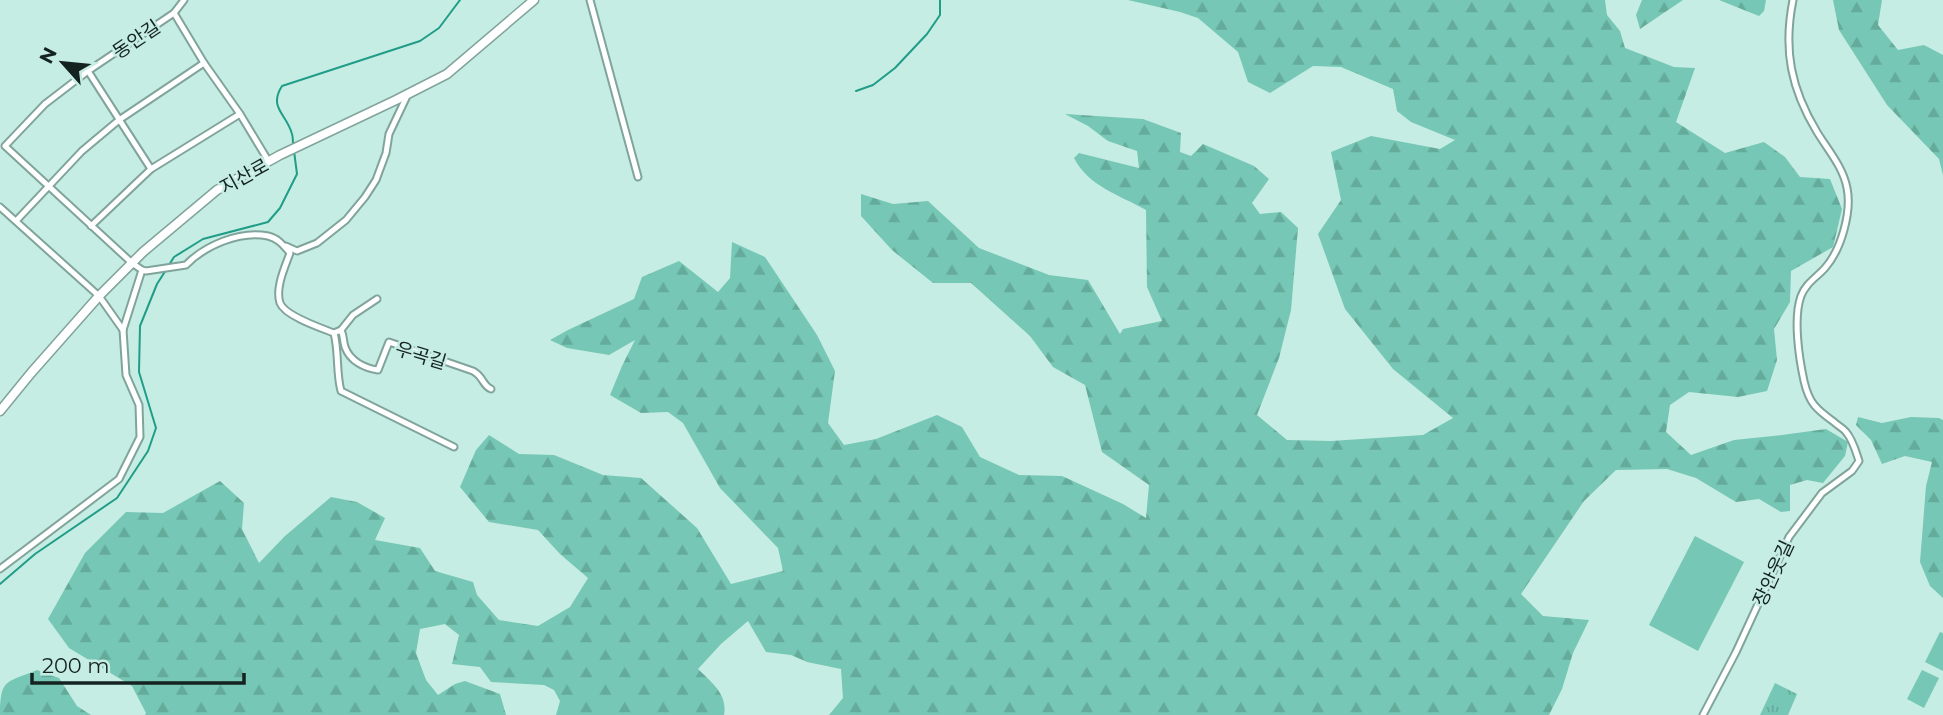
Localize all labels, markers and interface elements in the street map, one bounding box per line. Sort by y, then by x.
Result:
street label: 동안길 [108,15,164,64]
north arrow [28,28,98,98]
text: N [35,43,62,68]
street label: 지산로 [216,154,273,199]
street label: 우곡길 [392,337,449,374]
street label: 장안웃길 [1748,537,1799,610]
scale bar [32,642,243,686]
text: 200 m [42,653,109,678]

